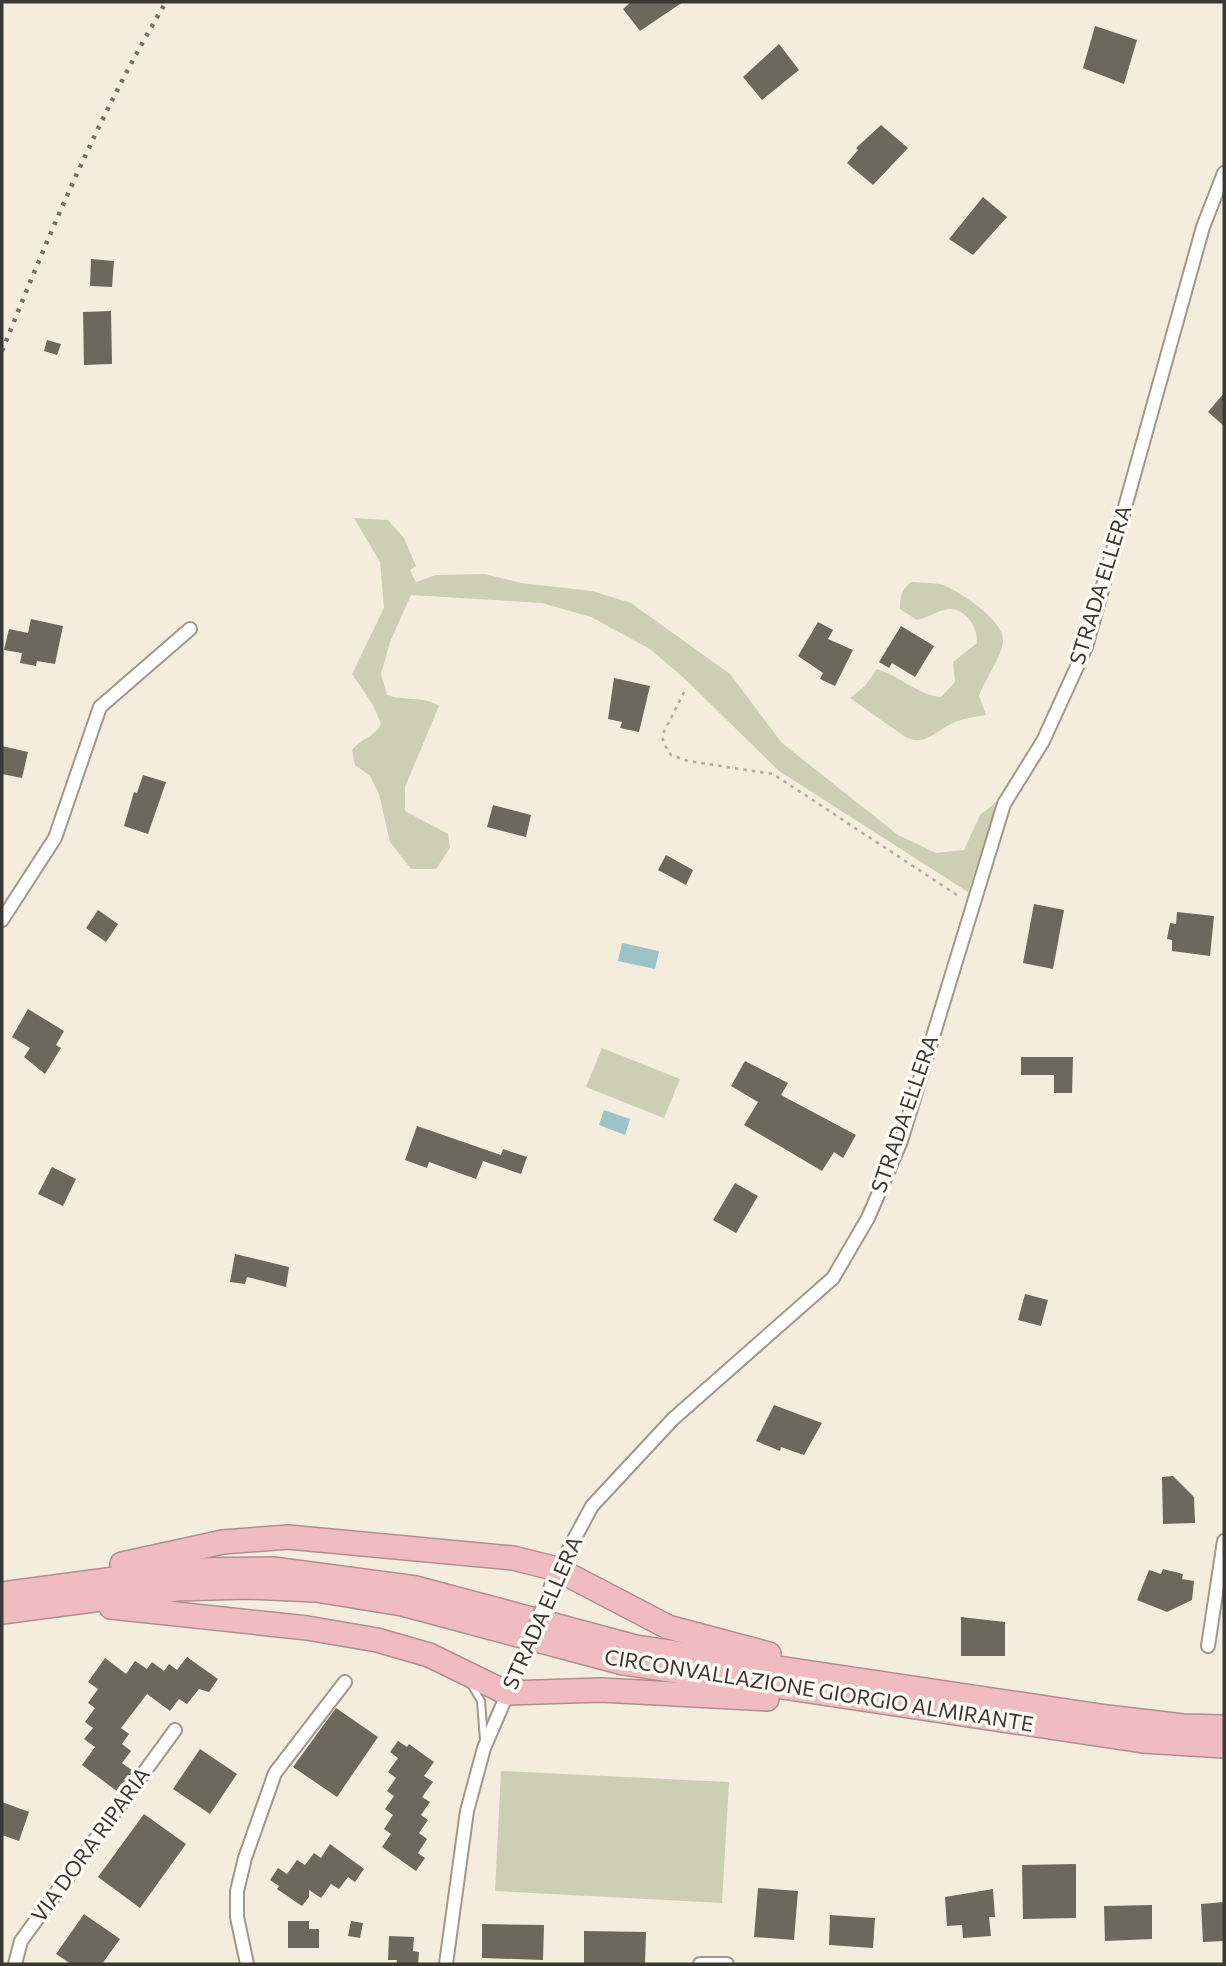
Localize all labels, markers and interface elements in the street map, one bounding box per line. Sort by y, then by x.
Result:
street label: STRADA ELLERA [1063,502,1136,667]
street label: STRADA ELLERA [865,1031,942,1196]
street label: STRADA ELLERA [497,1532,587,1693]
street label: CIRCONVALLAZIONE GIORGIO ALMIRANTE [603,1643,1036,1736]
street label: VIA DORA RIPARIA [25,1762,154,1926]

